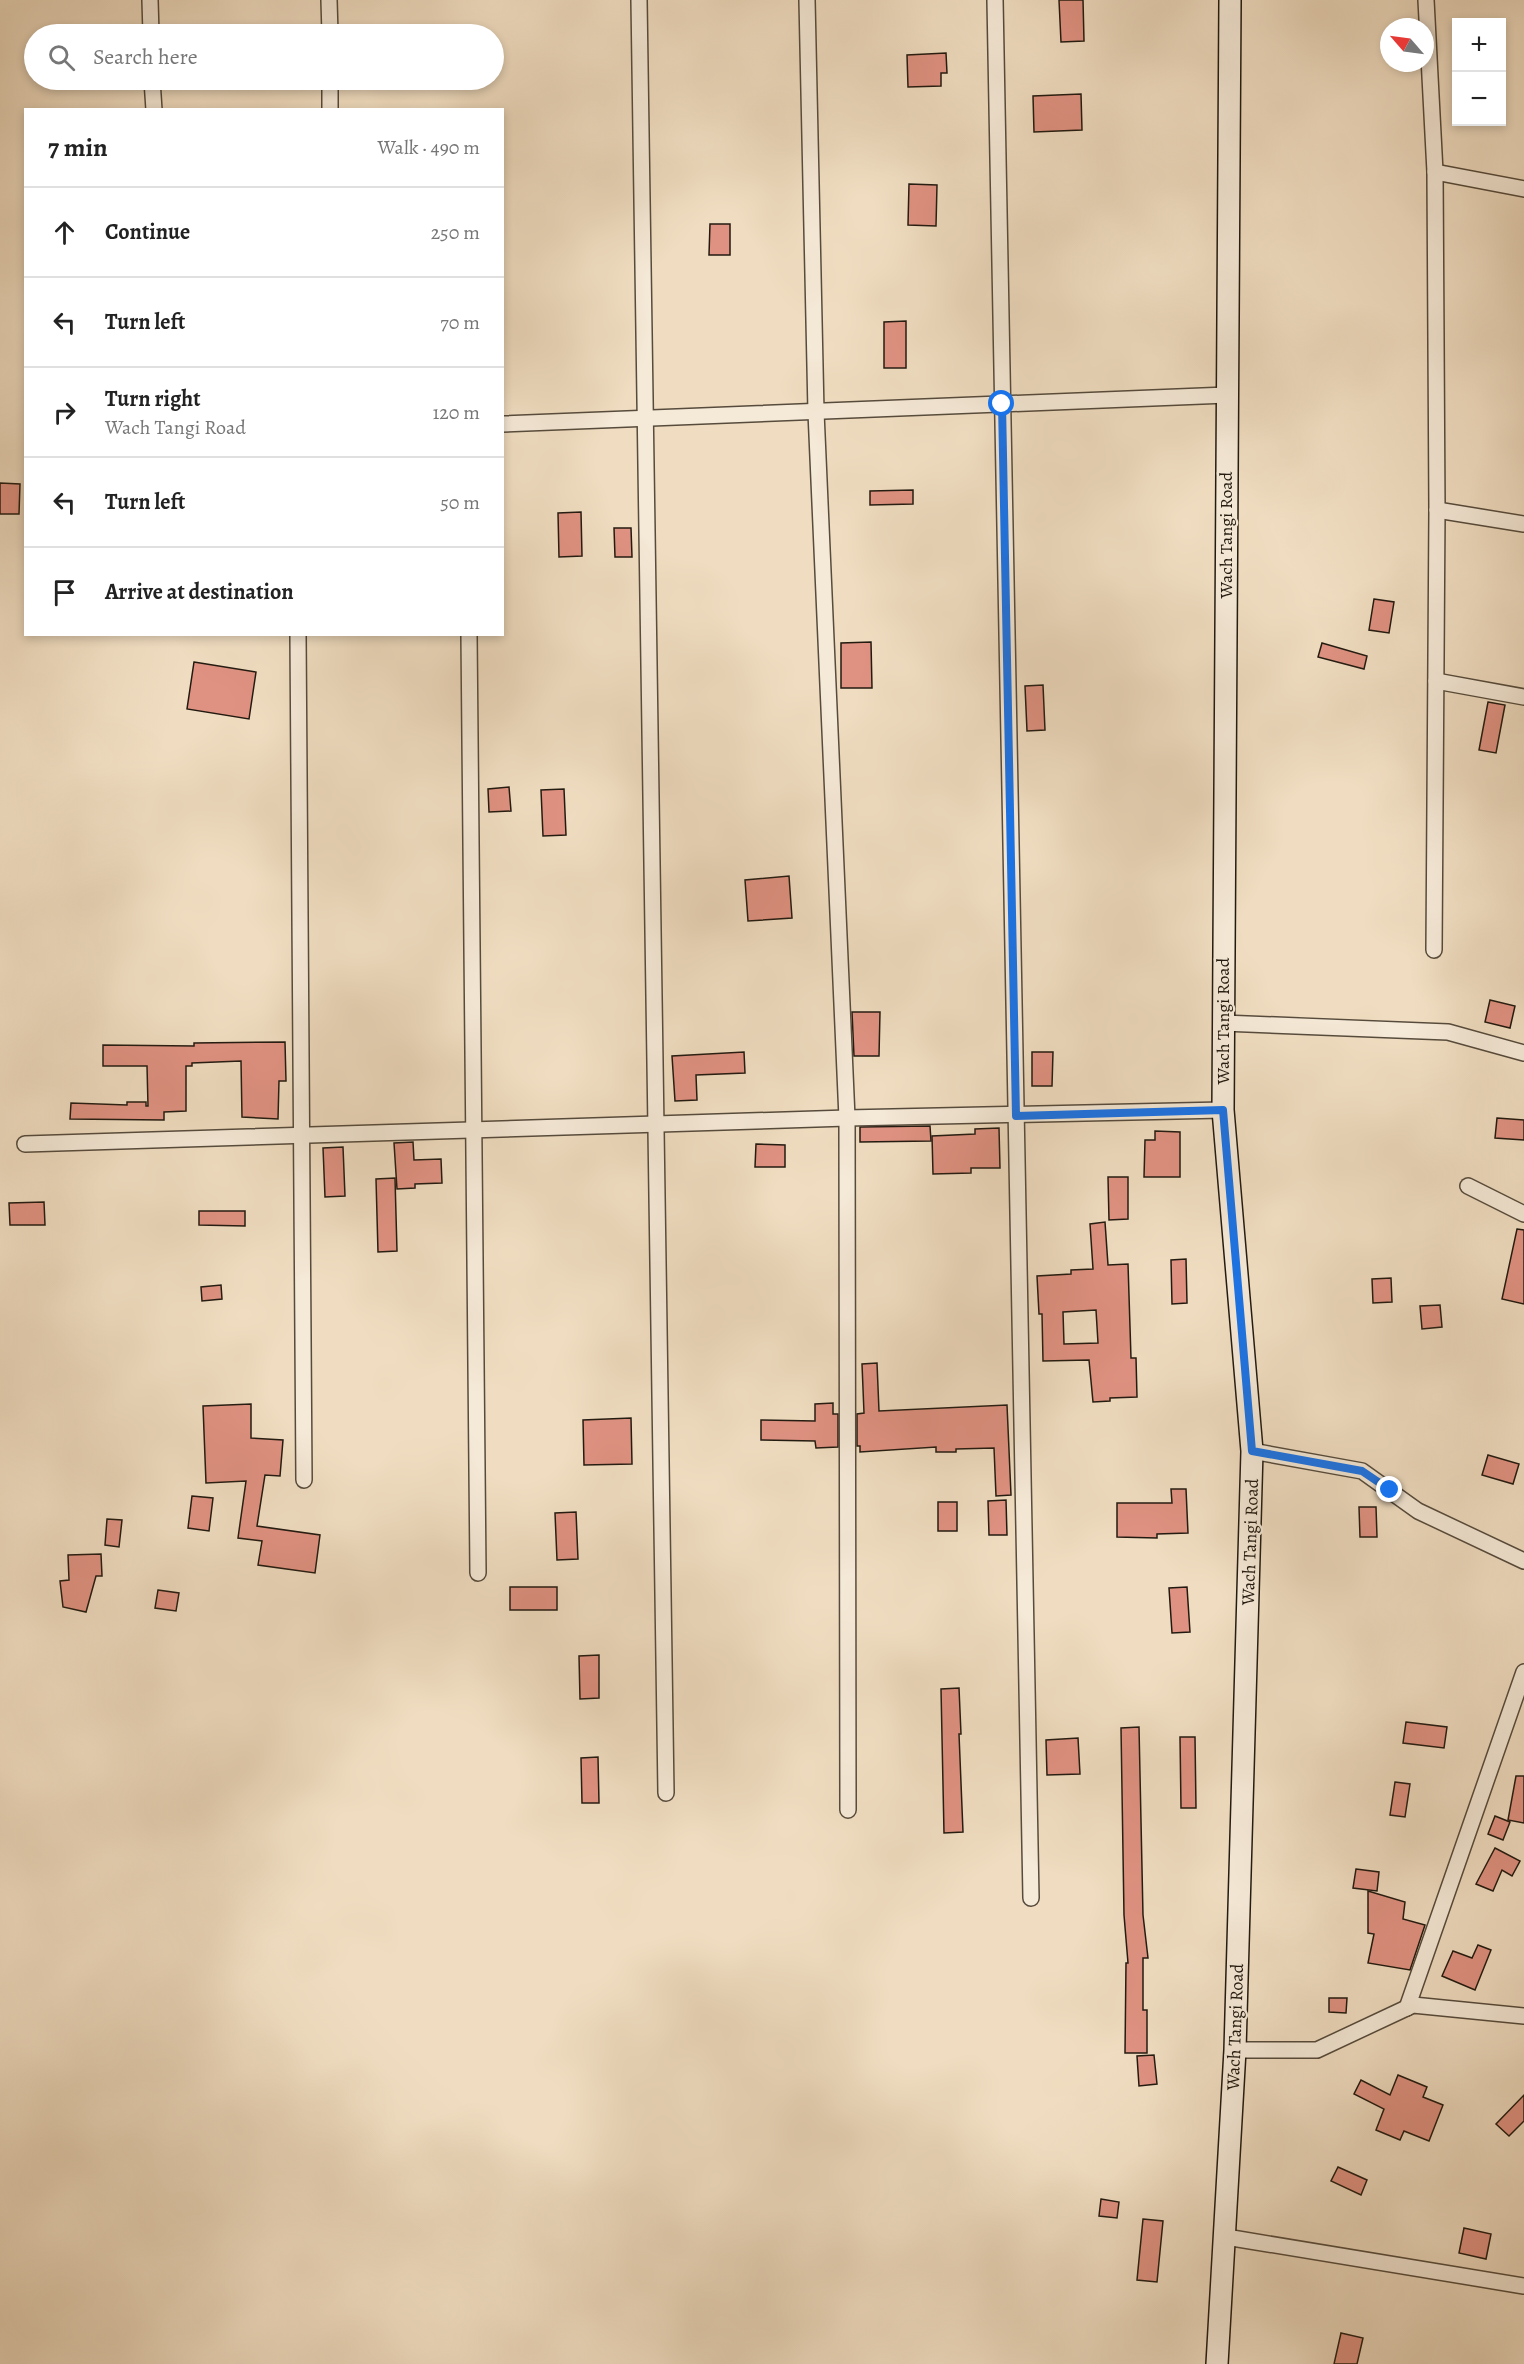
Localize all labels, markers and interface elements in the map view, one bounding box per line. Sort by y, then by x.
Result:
north arrow [1380,18,1434,72]
map controls [1452,18,1506,126]
button: + [1452,18,1506,72]
search box [24,24,504,90]
icon: search [45,41,78,74]
text: Search here [93,42,198,72]
button: − [1452,72,1506,126]
text: 7 min [48,130,108,165]
text: Walk · 490 m [378,134,480,161]
icon: ahead [48,216,81,249]
text: Continue [105,217,190,247]
text: 250 m [431,219,480,246]
icon: left [48,306,81,339]
text: Turn left [105,307,185,337]
text: 70 m [440,309,480,336]
text: Turn right [105,384,201,414]
route start [988,390,1014,416]
icon: right [48,396,81,429]
text: 120 m [432,399,480,426]
text: Wach Tangi Road [105,414,246,441]
street label: Wach Tangi Road [1214,471,1238,599]
icon: left [48,486,81,519]
text: Turn left [105,487,185,517]
text: 50 m [440,489,480,516]
icon: arrive [48,576,81,609]
text: Arrive at destination [105,577,294,607]
street label: Wach Tangi Road [1211,957,1235,1085]
route end [1376,1476,1402,1502]
street label: Wach Tangi Road [1236,1478,1264,1607]
street label: Wach Tangi Road [1221,1963,1249,2092]

